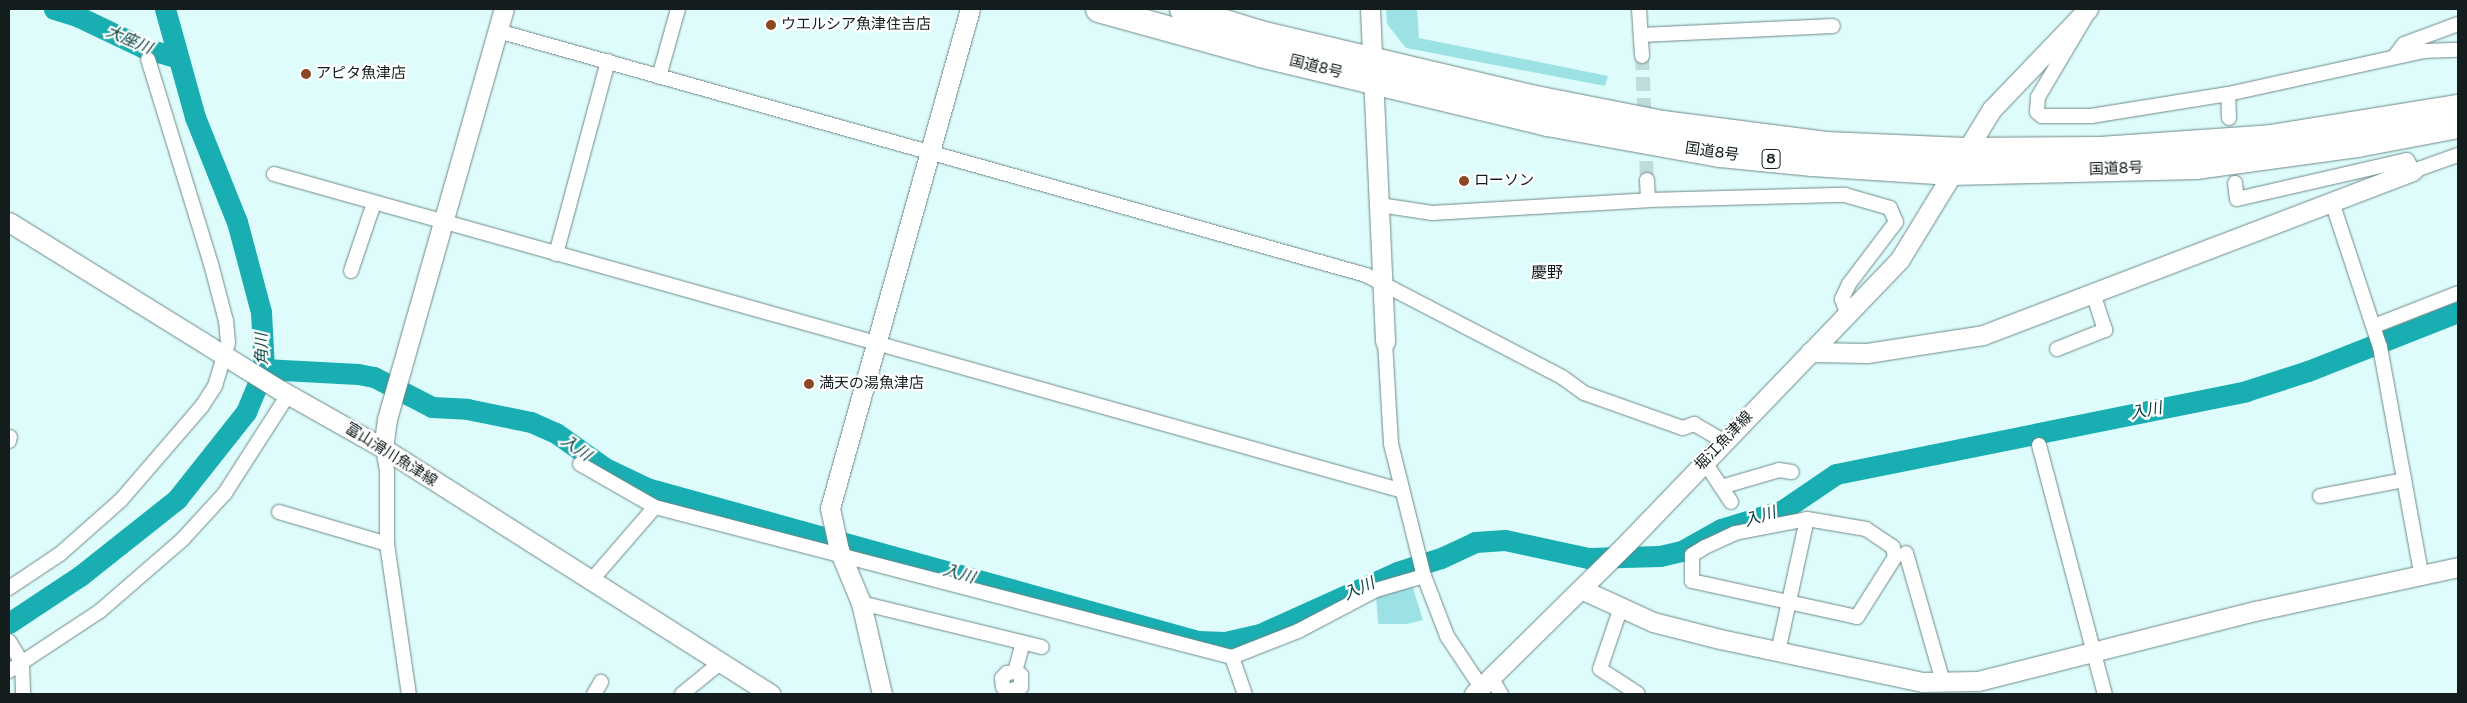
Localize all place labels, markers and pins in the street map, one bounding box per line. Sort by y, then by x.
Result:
place label: ウエルシア魚津住吉店 [781,16,931,34]
marker: ウエルシア魚津住吉店 [765,19,777,31]
place label: アピタ魚津店 [316,65,406,83]
marker: アピタ魚津店 [300,68,312,80]
place label: ローソン [1474,172,1534,190]
marker: ローソン [1458,175,1470,187]
place label: 満天の湯魚津店 [819,375,924,393]
marker: 満天の湯魚津店 [803,378,815,390]

